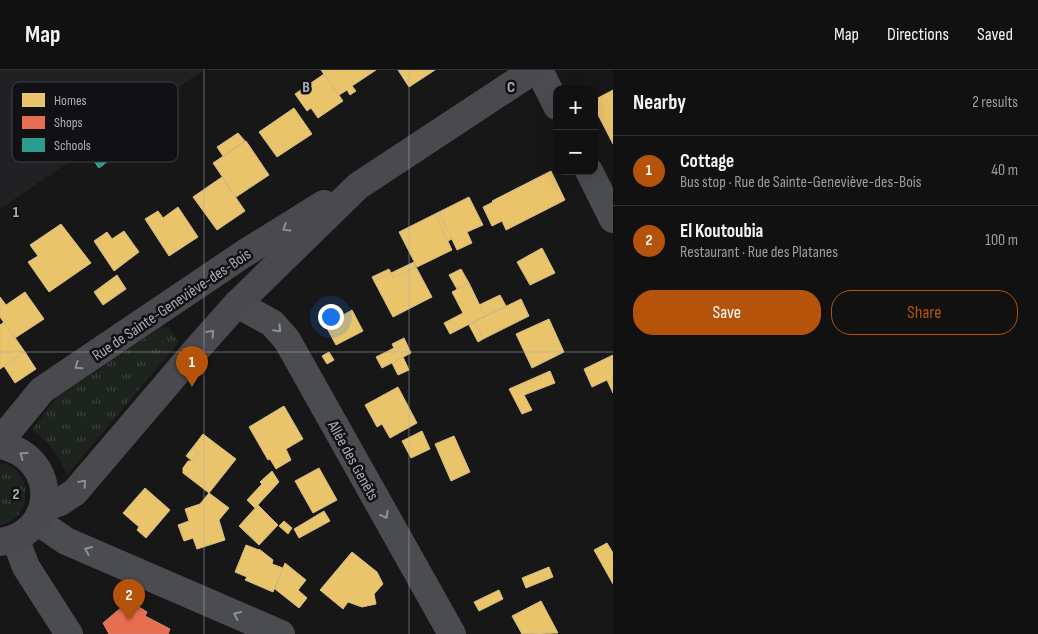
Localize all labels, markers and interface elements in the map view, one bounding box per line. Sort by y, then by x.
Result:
text: Map [25,20,60,49]
text: Map [834,24,859,45]
text: Directions [887,24,949,45]
text: Saved [977,24,1013,45]
text: B [302,78,310,97]
text: C [507,78,515,97]
legend [12,82,178,162]
map controls [553,85,598,175]
button: + [553,85,598,130]
text: Nearby [633,90,686,115]
text: Homes [54,92,87,109]
text: 2 results [972,93,1018,112]
text: Shops [54,114,83,131]
button: − [553,130,598,175]
text: Schools [54,137,91,154]
text: Cottage [680,150,734,173]
text: 1 [646,161,652,180]
text: 40 m [991,161,1018,180]
text: Bus stop · Rue de Sainte-Geneviève-des-Bois [680,173,922,192]
text: 1 [13,203,20,222]
text: El Koutoubia [680,220,763,243]
one-way arrow [282,222,291,231]
text: 2 [645,231,653,250]
text: 100 m [985,231,1018,250]
text: Restaurant · Rue des Platanes [680,243,838,262]
street label: Rue de Sainte-Geneviève-des-Bois [89,245,255,366]
button: Save [633,290,821,335]
button: Share [831,290,1018,335]
your location [318,304,344,330]
one-way arrow [272,324,281,333]
one-way arrow [205,329,214,338]
pin: 1 [176,346,208,387]
one-way arrow [74,360,83,369]
street label: Allée des Genêts [323,417,382,504]
one-way arrow [19,452,29,461]
one-way arrow [77,480,86,489]
text: 2 [12,485,20,504]
one-way arrow [379,510,389,519]
one-way arrow [84,546,93,557]
pin: 2 [113,579,145,620]
one-way arrow [233,610,242,621]

